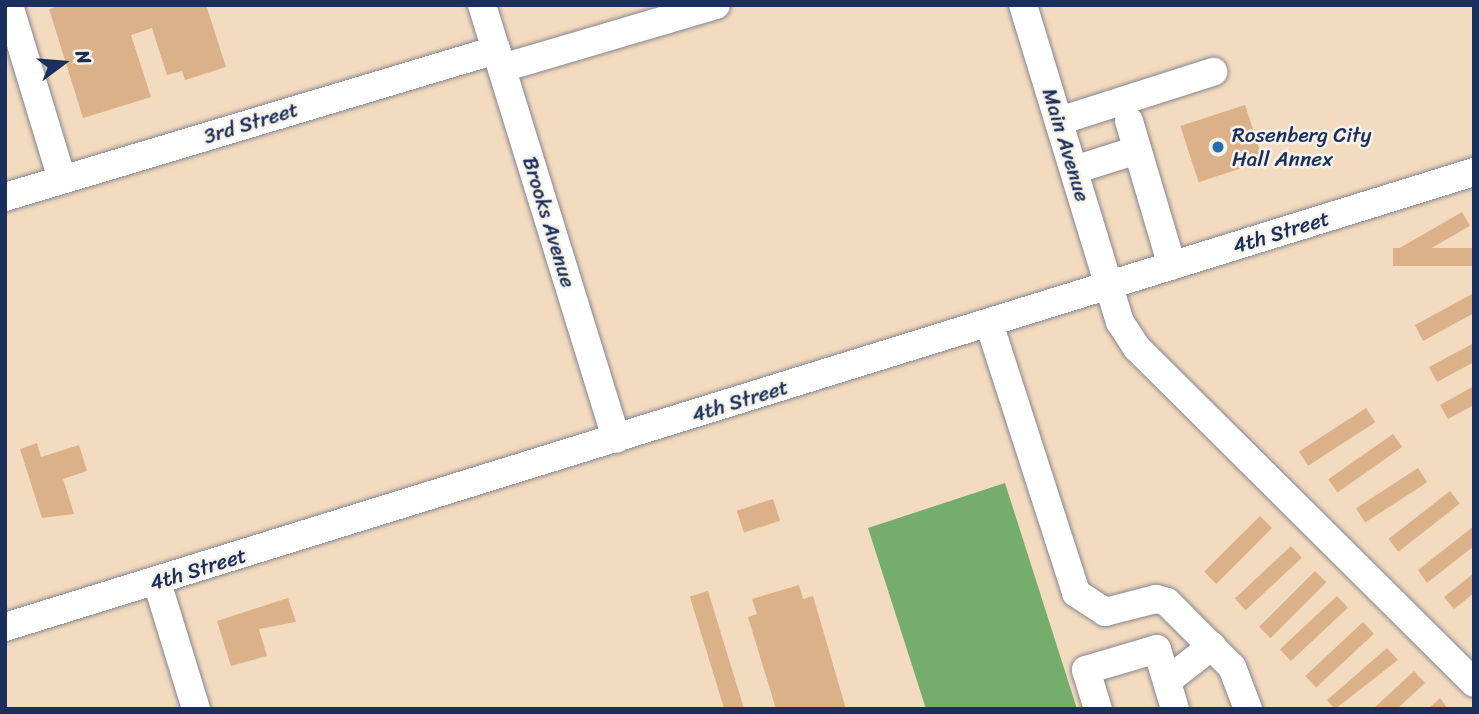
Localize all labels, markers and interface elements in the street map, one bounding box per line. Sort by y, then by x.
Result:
north arrow [28,28,98,98]
text: N [66,46,101,68]
street label: Main Avenue [1037,85,1095,205]
street label: 3rd Street [201,97,301,149]
place label: Rosenberg City Hall Annex [1232,122,1372,172]
marker: Rosenberg City Hall Annex [1210,139,1226,155]
street label: Brooks Avenue [517,154,581,290]
street label: 4th Street [1230,205,1332,259]
street label: 4th Street [689,374,791,428]
street label: 4th Street [147,542,249,596]

